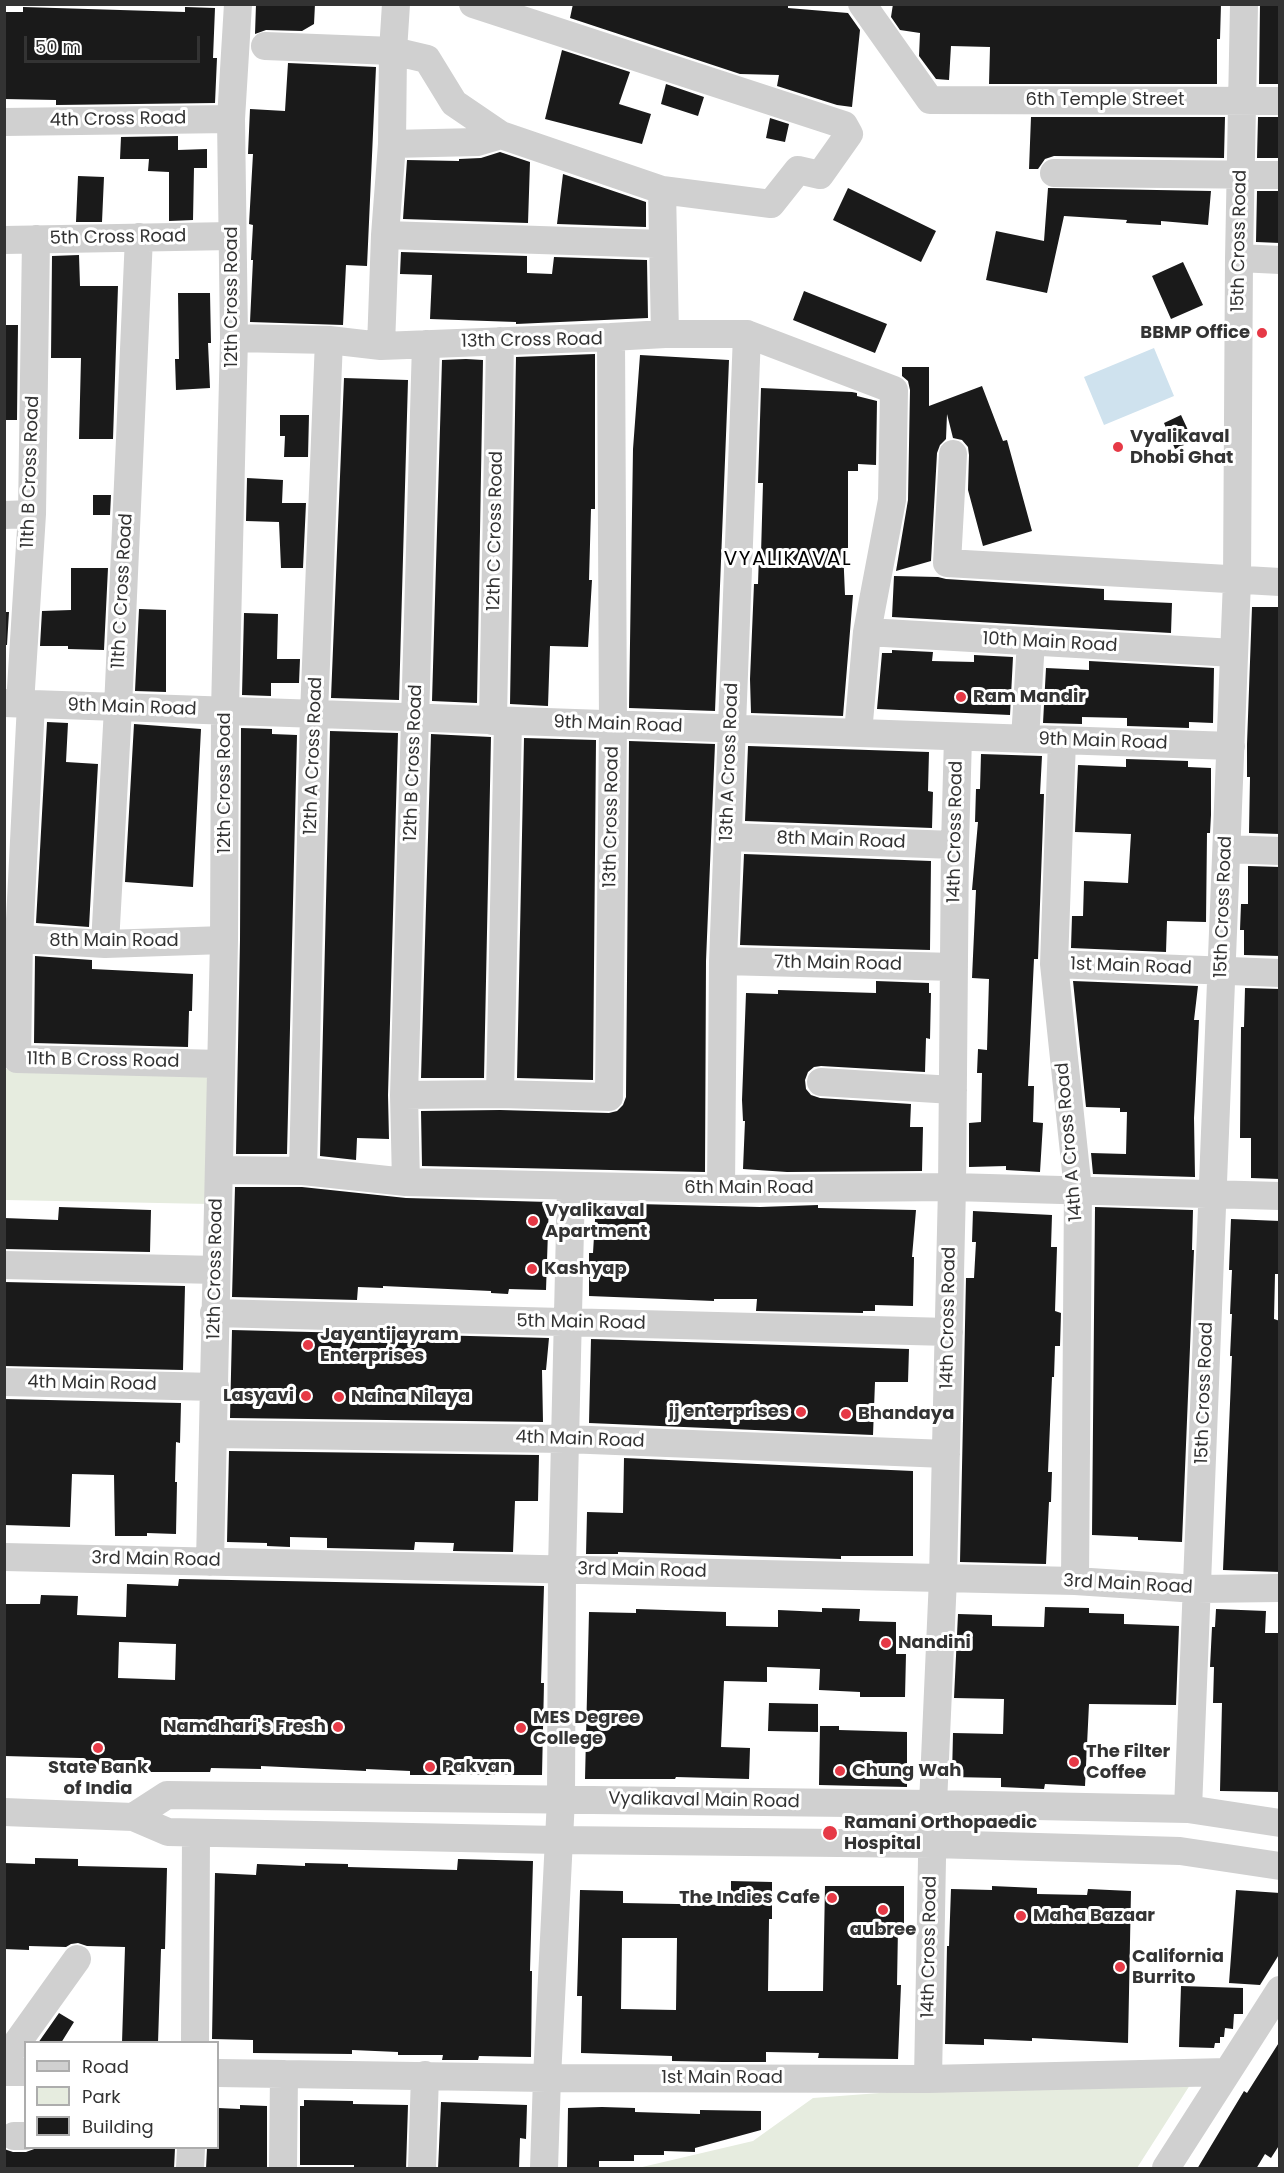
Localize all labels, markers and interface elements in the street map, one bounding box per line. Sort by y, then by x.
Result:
scale bar [27,24,202,62]
text: 50 m [35,34,81,59]
street label: 6th Temple Street [1025,89,1185,111]
street label: 4th Cross Road [49,108,187,132]
street label: 15th Cross Road [1228,170,1252,312]
street label: 5th Cross Road [49,226,187,250]
street label: 12th Cross Road [221,226,243,368]
place label: BBMP Office [1140,322,1250,344]
marker: BBMP Office [1255,326,1269,340]
street label: 13th Cross Road [461,329,603,353]
street label: 11th B Cross Road [18,395,44,549]
place label: Vyalikaval Dhobi Ghat [1130,426,1233,468]
marker: Vyalikaval Dhobi Ghat [1111,440,1125,454]
street label: 12th C Cross Road [484,451,508,611]
street label: 11th C Cross Road [108,513,138,669]
district label: VYALIKAVAL [724,548,852,572]
street label: 10th Main Road [982,629,1118,657]
street label: 12th A Cross Road [300,676,328,836]
street label: 13th A Cross Road [716,682,744,842]
street label: 12th B Cross Road [400,684,428,842]
place label: Ram Mandir [973,686,1086,708]
marker: Ram Mandir [954,690,968,704]
street label: 9th Main Road [67,695,197,721]
street label: 12th Cross Road [214,712,236,854]
street label: 9th Main Road [553,712,683,738]
street label: 9th Main Road [1038,729,1168,755]
street label: 13th Cross Road [600,746,624,888]
street label: 14th Cross Road [944,761,968,903]
street label: 8th Main Road [776,828,906,854]
street label: 15th Cross Road [1211,835,1237,979]
street label: 8th Main Road [49,930,179,952]
street label: 7th Main Road [774,952,902,976]
street label: 1st Main Road [1070,954,1192,980]
street label: 11th B Cross Road [26,1049,180,1073]
street label: 14th A Cross Road [1052,1062,1088,1222]
street label: 6th Main Road [684,1177,814,1199]
street label: 12th Cross Road [204,1198,228,1340]
place label: Vyalikaval Apartment [545,1200,647,1242]
marker: Vyalikaval Apartment [526,1214,540,1228]
street label: 14th Cross Road [937,1247,961,1389]
place label: Kashyap [544,1258,627,1280]
marker: Kashyap [525,1262,539,1276]
street label: 5th Main Road [516,1311,646,1335]
street label: 15th Cross Road [1192,1321,1218,1465]
place label: Jayantijayram Enterprises [320,1324,459,1366]
marker: Jayantijayram Enterprises [301,1338,315,1352]
street label: 4th Main Road [27,1372,157,1396]
place label: Lasyavi [223,1385,294,1407]
place label: Naina Nilaya [351,1386,470,1408]
marker: Lasyavi [299,1389,313,1403]
marker: Naina Nilaya [332,1390,346,1404]
place label: jj enterprises [669,1401,789,1423]
place label: Bhandaya [858,1403,954,1425]
marker: jj enterprises [794,1405,808,1419]
marker: Bhandaya [839,1407,853,1421]
street label: 4th Main Road [515,1427,645,1453]
street label: 3rd Main Road [91,1548,221,1572]
street label: 3rd Main Road [577,1559,707,1583]
street label: 3rd Main Road [1063,1571,1193,1599]
place label: Nandini [898,1632,971,1654]
marker: Nandini [879,1636,893,1650]
place label: MES Degree College [533,1707,640,1750]
place label: Namdhari's Fresh [163,1716,326,1738]
marker: Namdhari's Fresh [331,1720,345,1734]
marker: MES Degree College [514,1721,528,1735]
marker: State Bank of India [91,1741,105,1755]
place label: The Filter Coffee [1086,1741,1170,1784]
marker: The Filter Coffee [1067,1755,1081,1769]
place label: Pakvan [442,1756,512,1778]
place label: State Bank of India [48,1757,148,1800]
marker: Pakvan [423,1760,437,1774]
place label: Chung Wah [852,1760,961,1782]
marker: Chung Wah [833,1764,847,1778]
street label: Vyalikaval Main Road [608,1789,800,1813]
place label: Ramani Orthopaedic Hospital [844,1812,1037,1854]
marker: Ramani Orthopaedic Hospital [821,1824,839,1842]
street label: 14th Cross Road [918,1876,942,2018]
place label: The Indies Cafe [679,1887,820,1909]
marker: The Indies Cafe [825,1891,839,1905]
marker: aubree [876,1903,890,1917]
place label: Maha Bazaar [1033,1905,1155,1927]
marker: Maha Bazaar [1014,1909,1028,1923]
place label: aubree [850,1919,916,1941]
place label: California Burrito [1132,1946,1224,1988]
marker: California Burrito [1113,1960,1127,1974]
legend [24,2041,219,2149]
text: Road [82,2054,129,2079]
street label: 1st Main Road [661,2067,783,2089]
text: Park [82,2084,121,2109]
text: Building [82,2114,154,2139]

